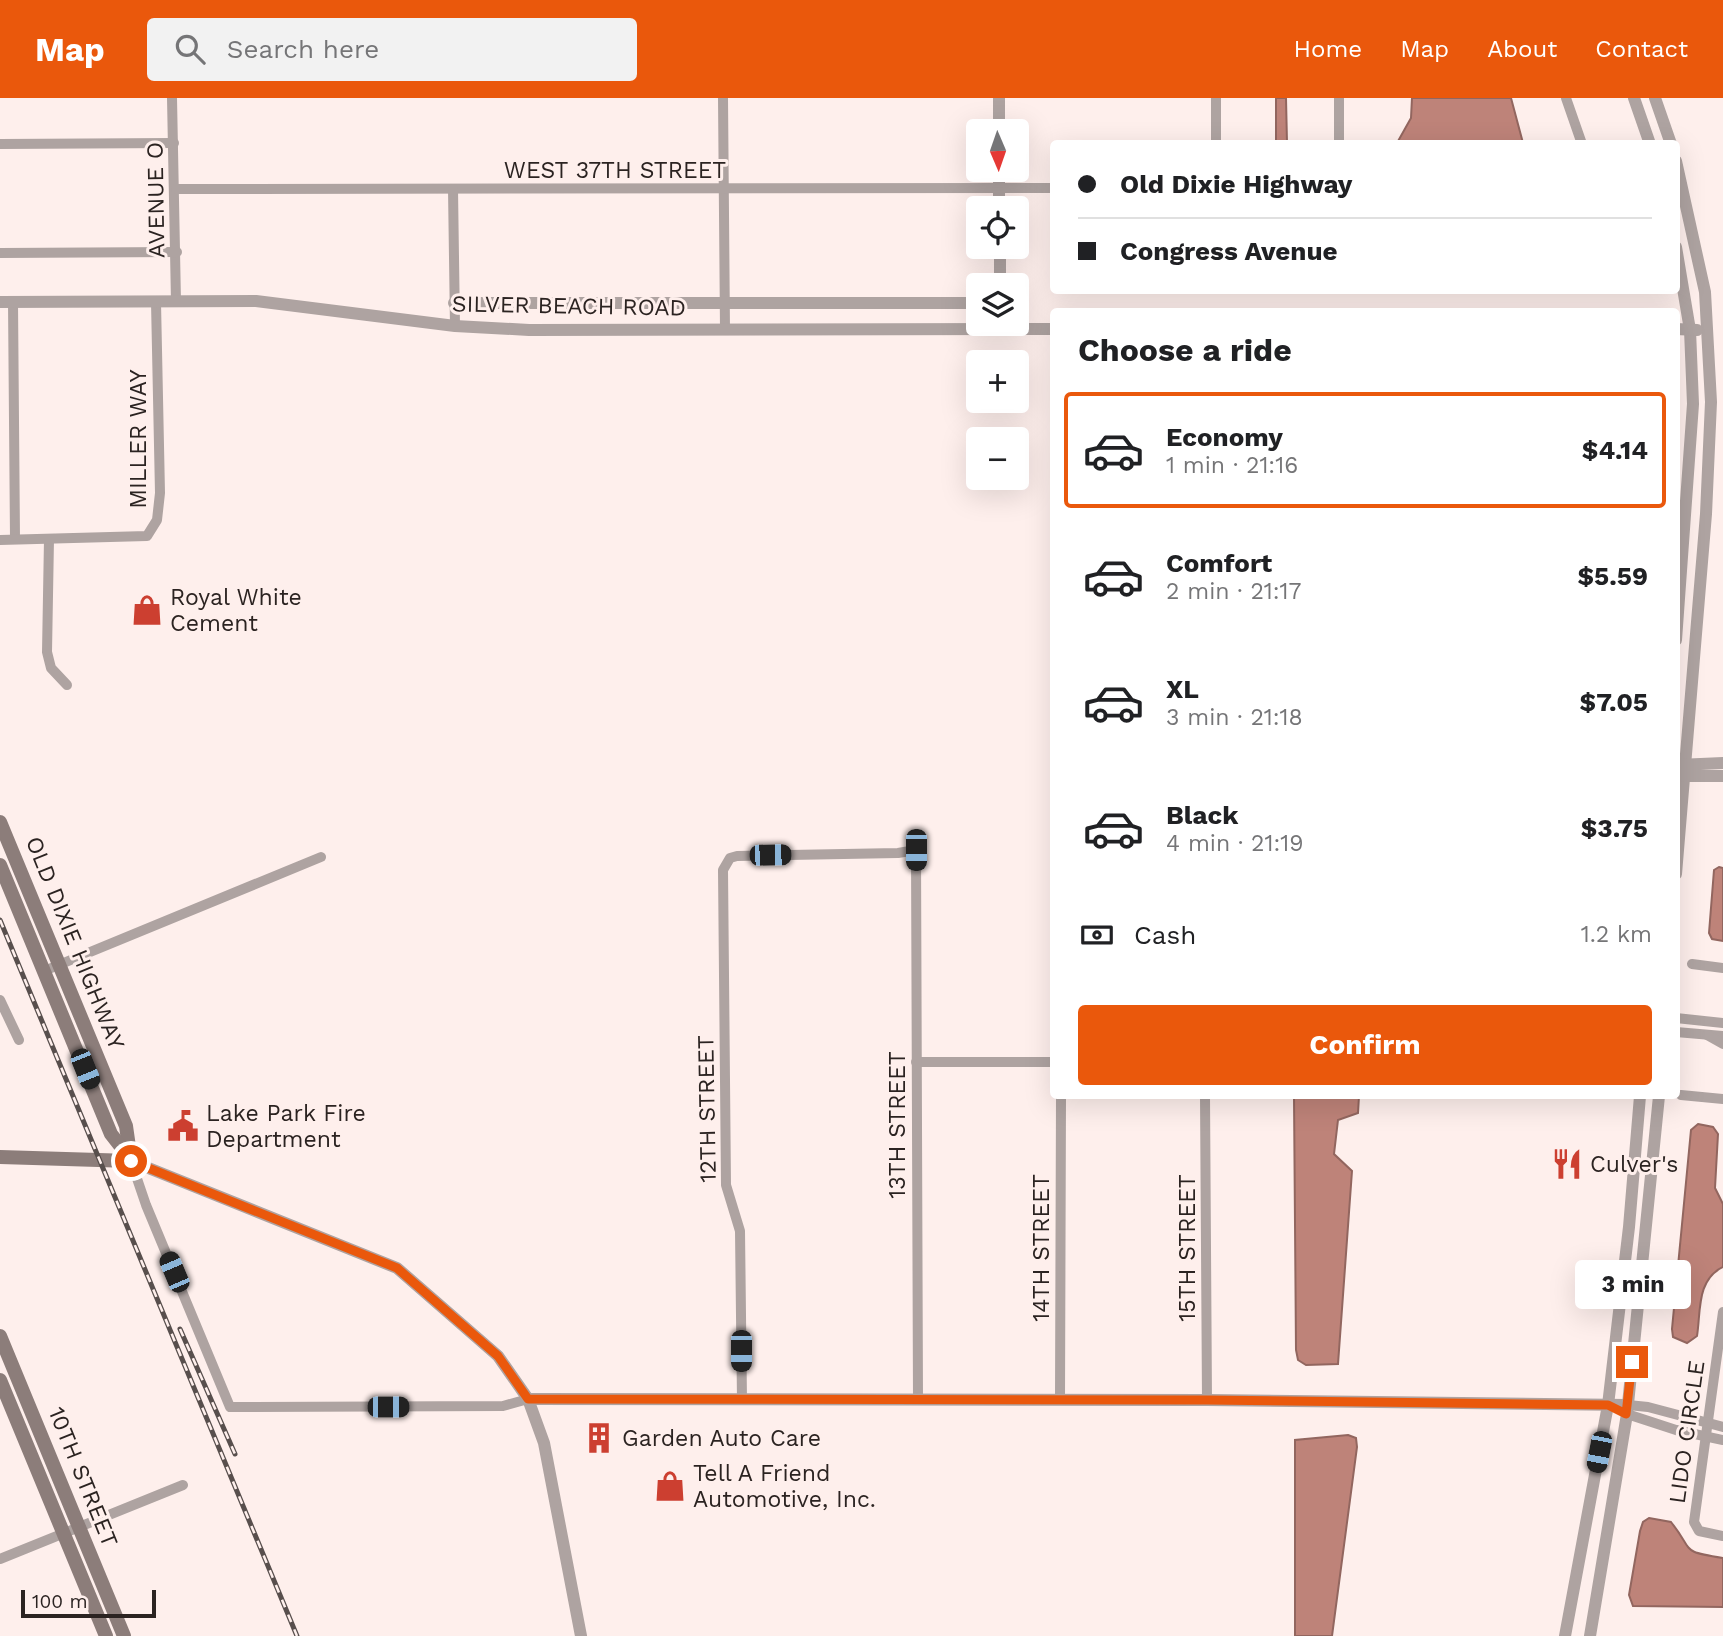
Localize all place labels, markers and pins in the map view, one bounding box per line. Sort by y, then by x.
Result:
place label: Royal White Cement [170,584,302,637]
shop icon: Royal White Cement [130,593,164,627]
place label: Lake Park Fire Department [206,1100,366,1153]
public building icon: Lake Park Fire Department [166,1109,200,1143]
restaurant icon: Culver's [1550,1147,1584,1181]
place label: Culver's [1590,1151,1678,1178]
building icon: Garden Auto Care [582,1421,616,1455]
place label: Garden Auto Care [622,1425,821,1452]
place label: Tell A Friend Automotive, Inc. [693,1460,876,1513]
shop icon: Tell A Friend Automotive, Inc. [653,1469,687,1503]

